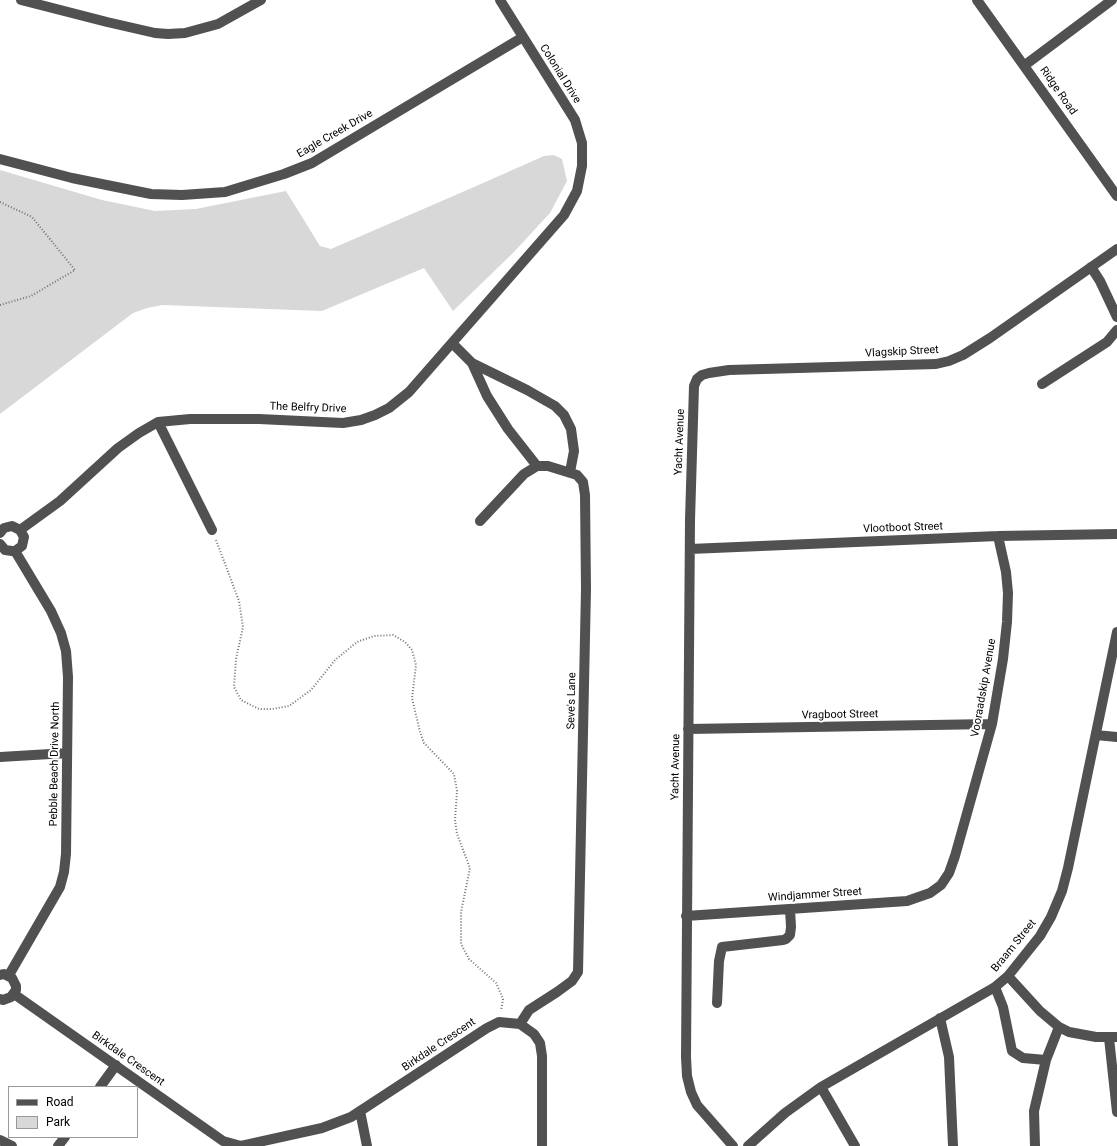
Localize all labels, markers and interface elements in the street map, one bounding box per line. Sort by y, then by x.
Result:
street label: Colonial Drive [537,42,583,106]
street label: Ridge Road [1037,64,1079,118]
street label: Eagle Creek Drive [295,107,375,161]
street label: Vlagskip Street [865,343,939,361]
street label: The Belfry Drive [269,400,347,416]
street label: Yacht Avenue [672,409,688,475]
street label: Vlootboot Street [863,520,943,536]
street label: Vooraadskip Avenue [969,638,999,738]
street label: Seve's Lane [565,672,579,730]
street label: Pebble Beach Drive North [47,702,63,826]
street label: Vragboot Street [802,708,878,722]
street label: Yacht Avenue [669,734,683,800]
street label: Windjammer Street [768,885,862,905]
street label: Braam Street [989,917,1039,975]
street label: Birkdale Crescent [400,1016,478,1074]
street label: Birkdale Crescent [89,1029,167,1089]
legend [8,1086,138,1138]
text: Road [46,1095,74,1109]
text: Park [46,1115,70,1129]

